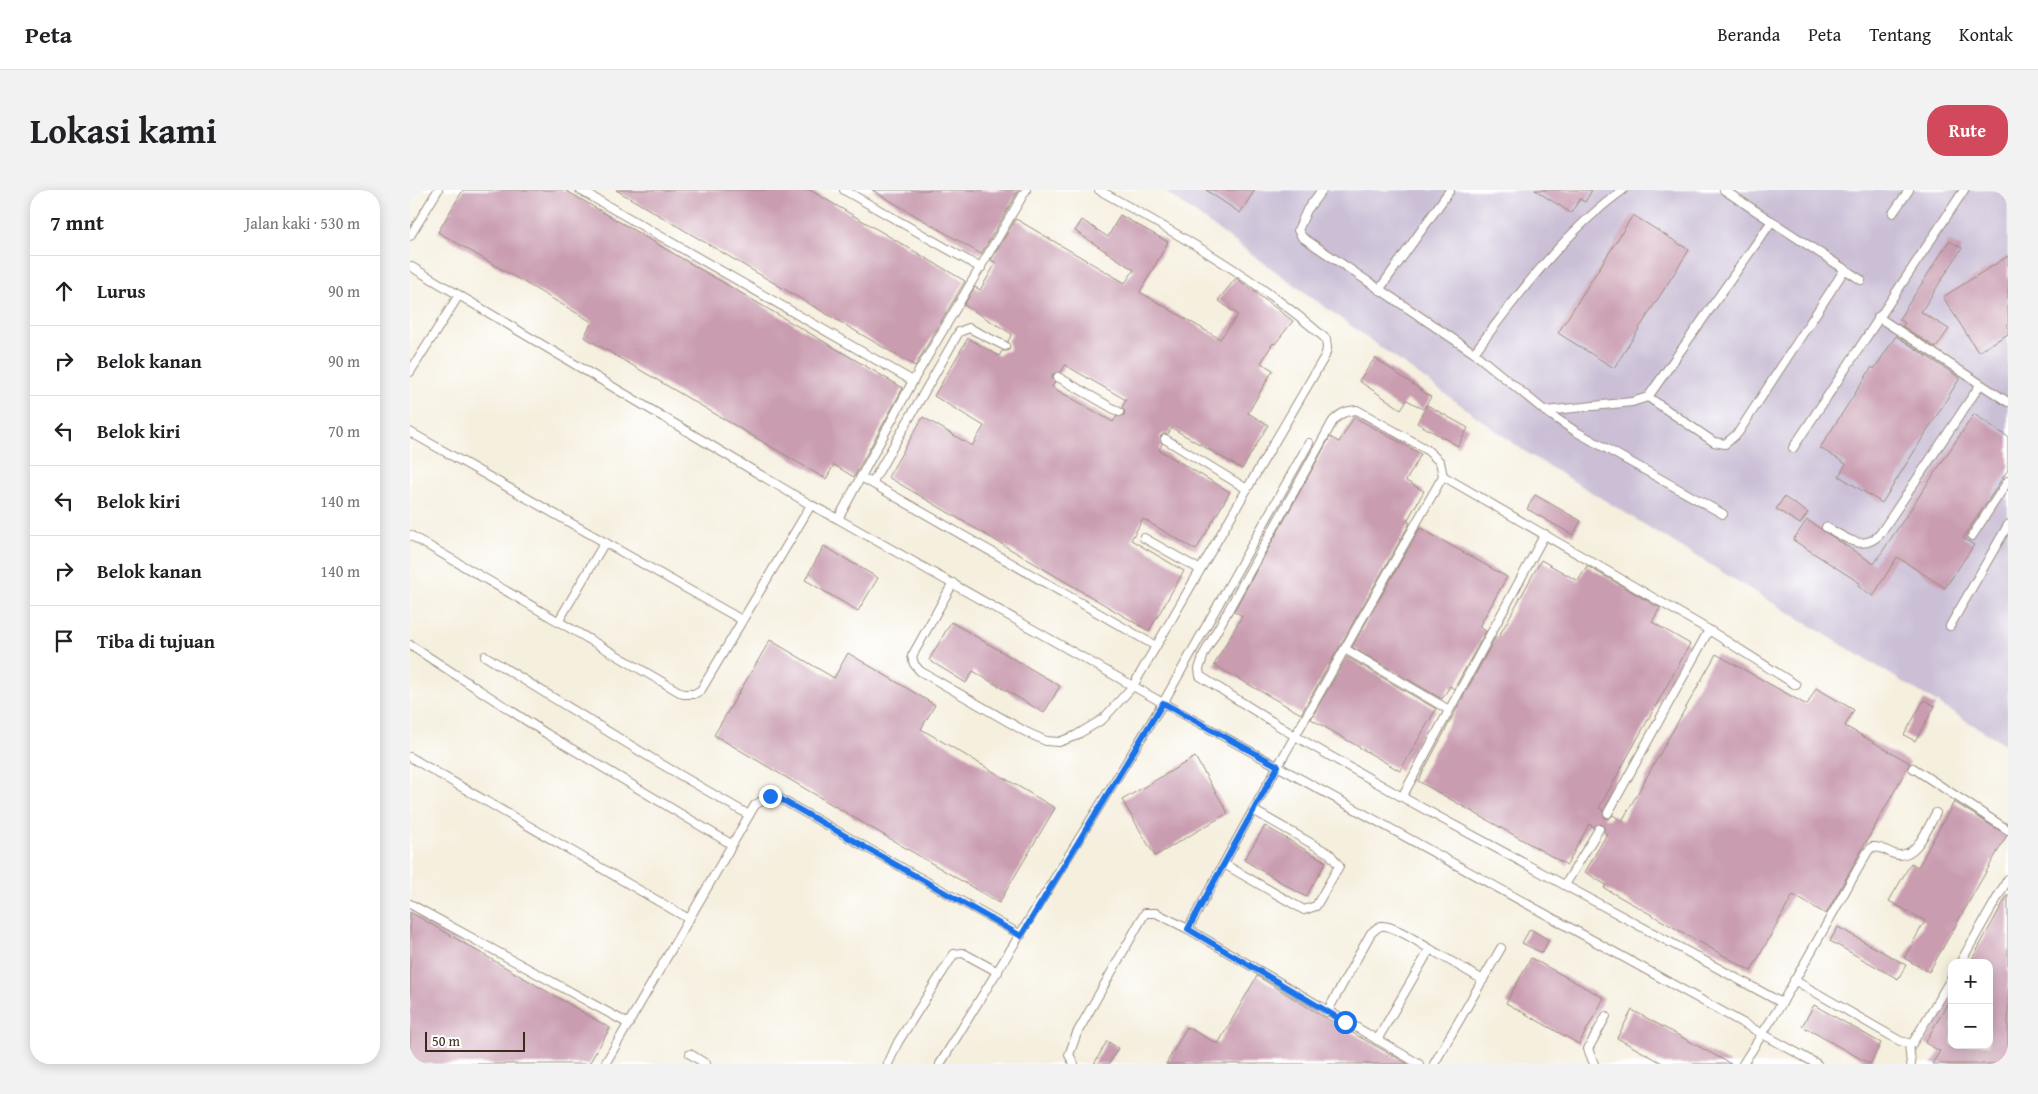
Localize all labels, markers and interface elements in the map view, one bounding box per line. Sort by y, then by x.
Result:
text: Peta [25,17,72,52]
text: Beranda [1718,21,1780,48]
text: Peta [1808,21,1841,48]
text: Tentang [1869,21,1931,48]
text: Kontak [1959,21,2013,48]
text: Lokasi kami [30,105,217,156]
button: Rute [1927,105,2008,156]
text: 7 mnt [50,207,104,238]
text: Jalan kaki · 530 m [245,211,360,235]
icon: ahead [50,277,78,305]
text: Lurus [97,277,146,305]
text: 90 m [328,279,360,303]
icon: right [50,347,78,375]
text: Belok kanan [97,347,202,375]
text: 90 m [328,349,360,373]
icon: left [50,417,78,445]
text: Belok kiri [97,417,180,445]
text: 70 m [328,419,360,443]
icon: left [50,487,78,515]
text: Belok kiri [97,487,180,515]
text: 140 m [320,489,360,513]
icon: right [50,557,78,585]
text: Belok kanan [97,557,202,585]
text: 140 m [320,559,360,583]
icon: arrive [50,627,78,655]
text: Tiba di tujuan [97,627,215,655]
route end [759,785,782,808]
map controls [1948,959,1993,1049]
button: + [1948,959,1993,1004]
button: − [1948,1004,1993,1049]
route start [1334,1011,1357,1034]
scale bar [425,1029,525,1052]
text: 50 m [432,1031,460,1051]

